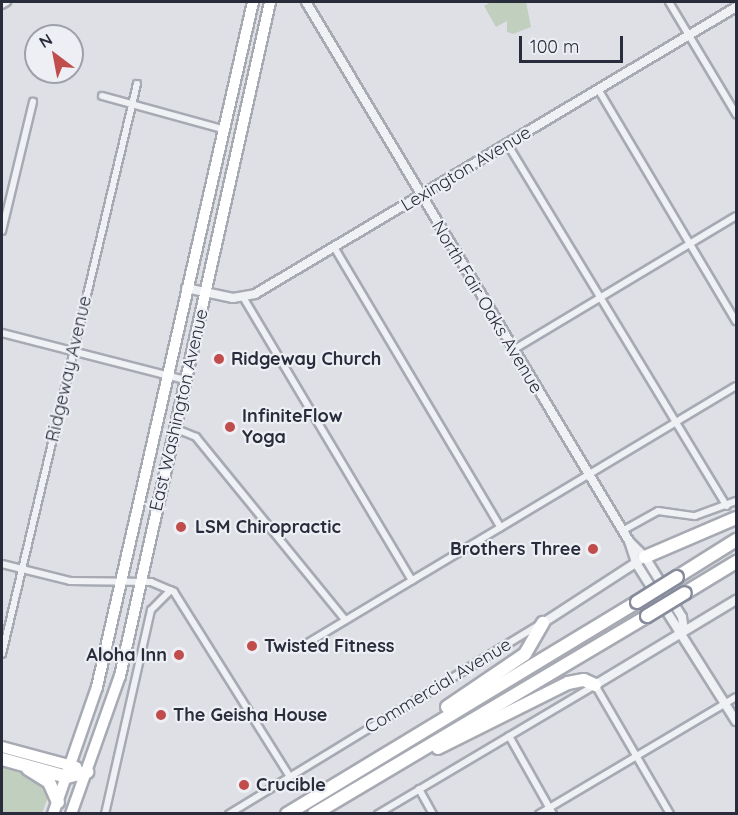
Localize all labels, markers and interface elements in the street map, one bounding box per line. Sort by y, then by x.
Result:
north arrow [24,24,84,84]
scale bar [522,24,626,62]
text: N [35,29,56,52]
text: 100 m [530,35,579,58]
street label: Lexington Avenue [397,122,535,216]
street label: North Fair Oaks Avenue [427,217,547,397]
street label: Ridgeway Avenue [42,294,96,444]
street label: East Washington Avenue [145,307,213,513]
place label: Ridgeway Church [231,348,381,370]
marker: Ridgeway Church [212,352,226,366]
place label: InfiniteFlow Yoga [242,406,343,448]
marker: InfiniteFlow Yoga [223,420,237,434]
place label: LSM Chiropractic [195,516,341,538]
marker: LSM Chiropractic [172,518,190,536]
place label: Brothers Three [450,538,581,560]
marker: Brothers Three [586,542,600,556]
street label: Commercial Avenue [361,634,515,738]
place label: Twisted Fitness [264,635,395,657]
marker: Twisted Fitness [245,639,259,653]
place label: Aloha Inn [86,644,167,666]
marker: Aloha Inn [172,648,186,662]
place label: The Geisha House [173,704,327,726]
marker: The Geisha House [154,708,168,722]
place label: Crucible [256,774,326,796]
marker: Crucible [237,778,251,792]

